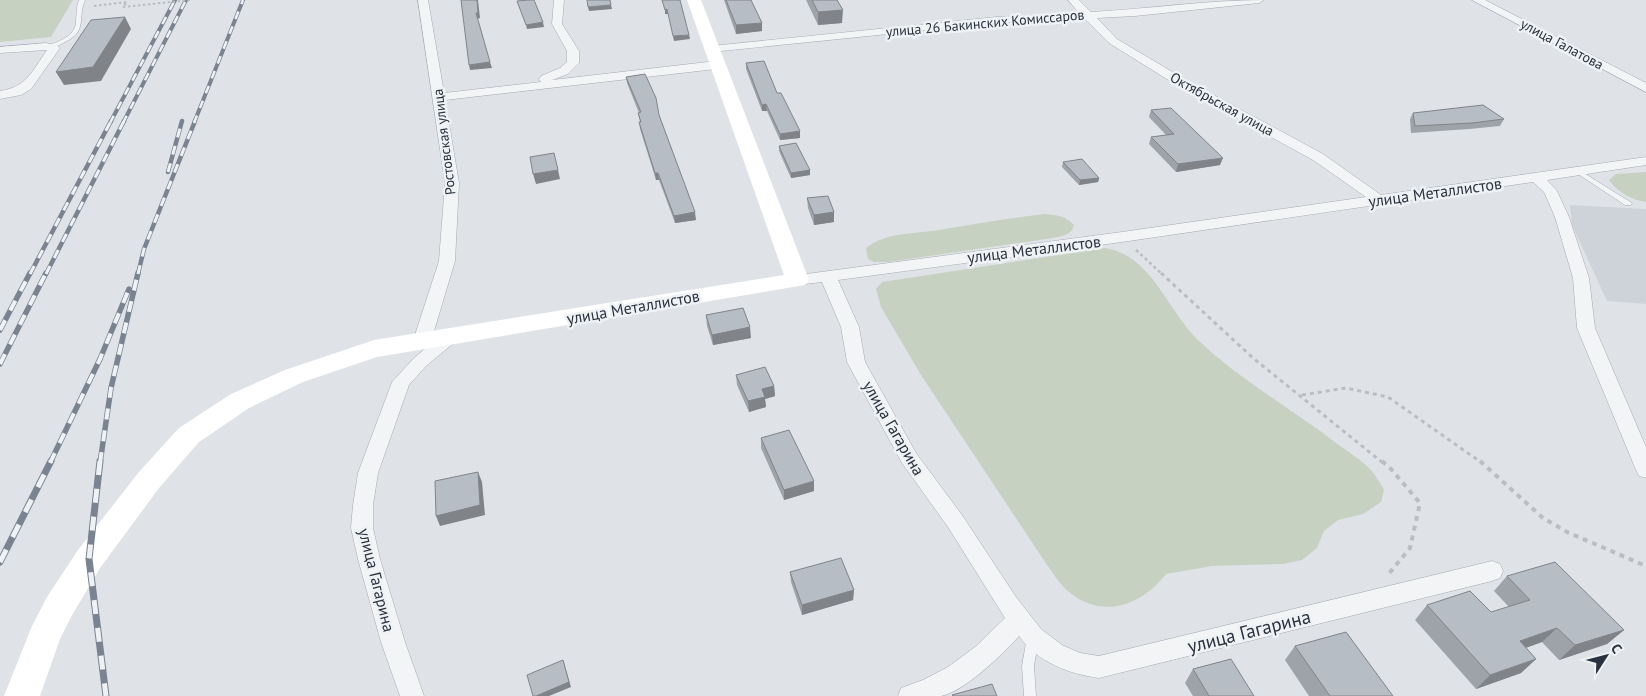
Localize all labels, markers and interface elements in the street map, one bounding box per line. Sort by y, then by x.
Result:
street label: улица 26 Бакинских Комиссаров [885,5,1085,41]
street label: улица Галатова [1517,15,1607,74]
street label: Октябрьская улица [1167,68,1277,140]
street label: Ростовская улица [429,88,459,196]
street label: улица Металлистов [1367,173,1503,211]
street label: улица Металлистов [966,231,1102,267]
street label: улица Металлистов [565,285,701,329]
street label: улица Гагарина [859,377,929,479]
street label: улица Гагарина [354,526,400,634]
street label: улица Гагарина [1185,604,1313,658]
north arrow [1581,631,1631,681]
text: С [1607,640,1626,657]

